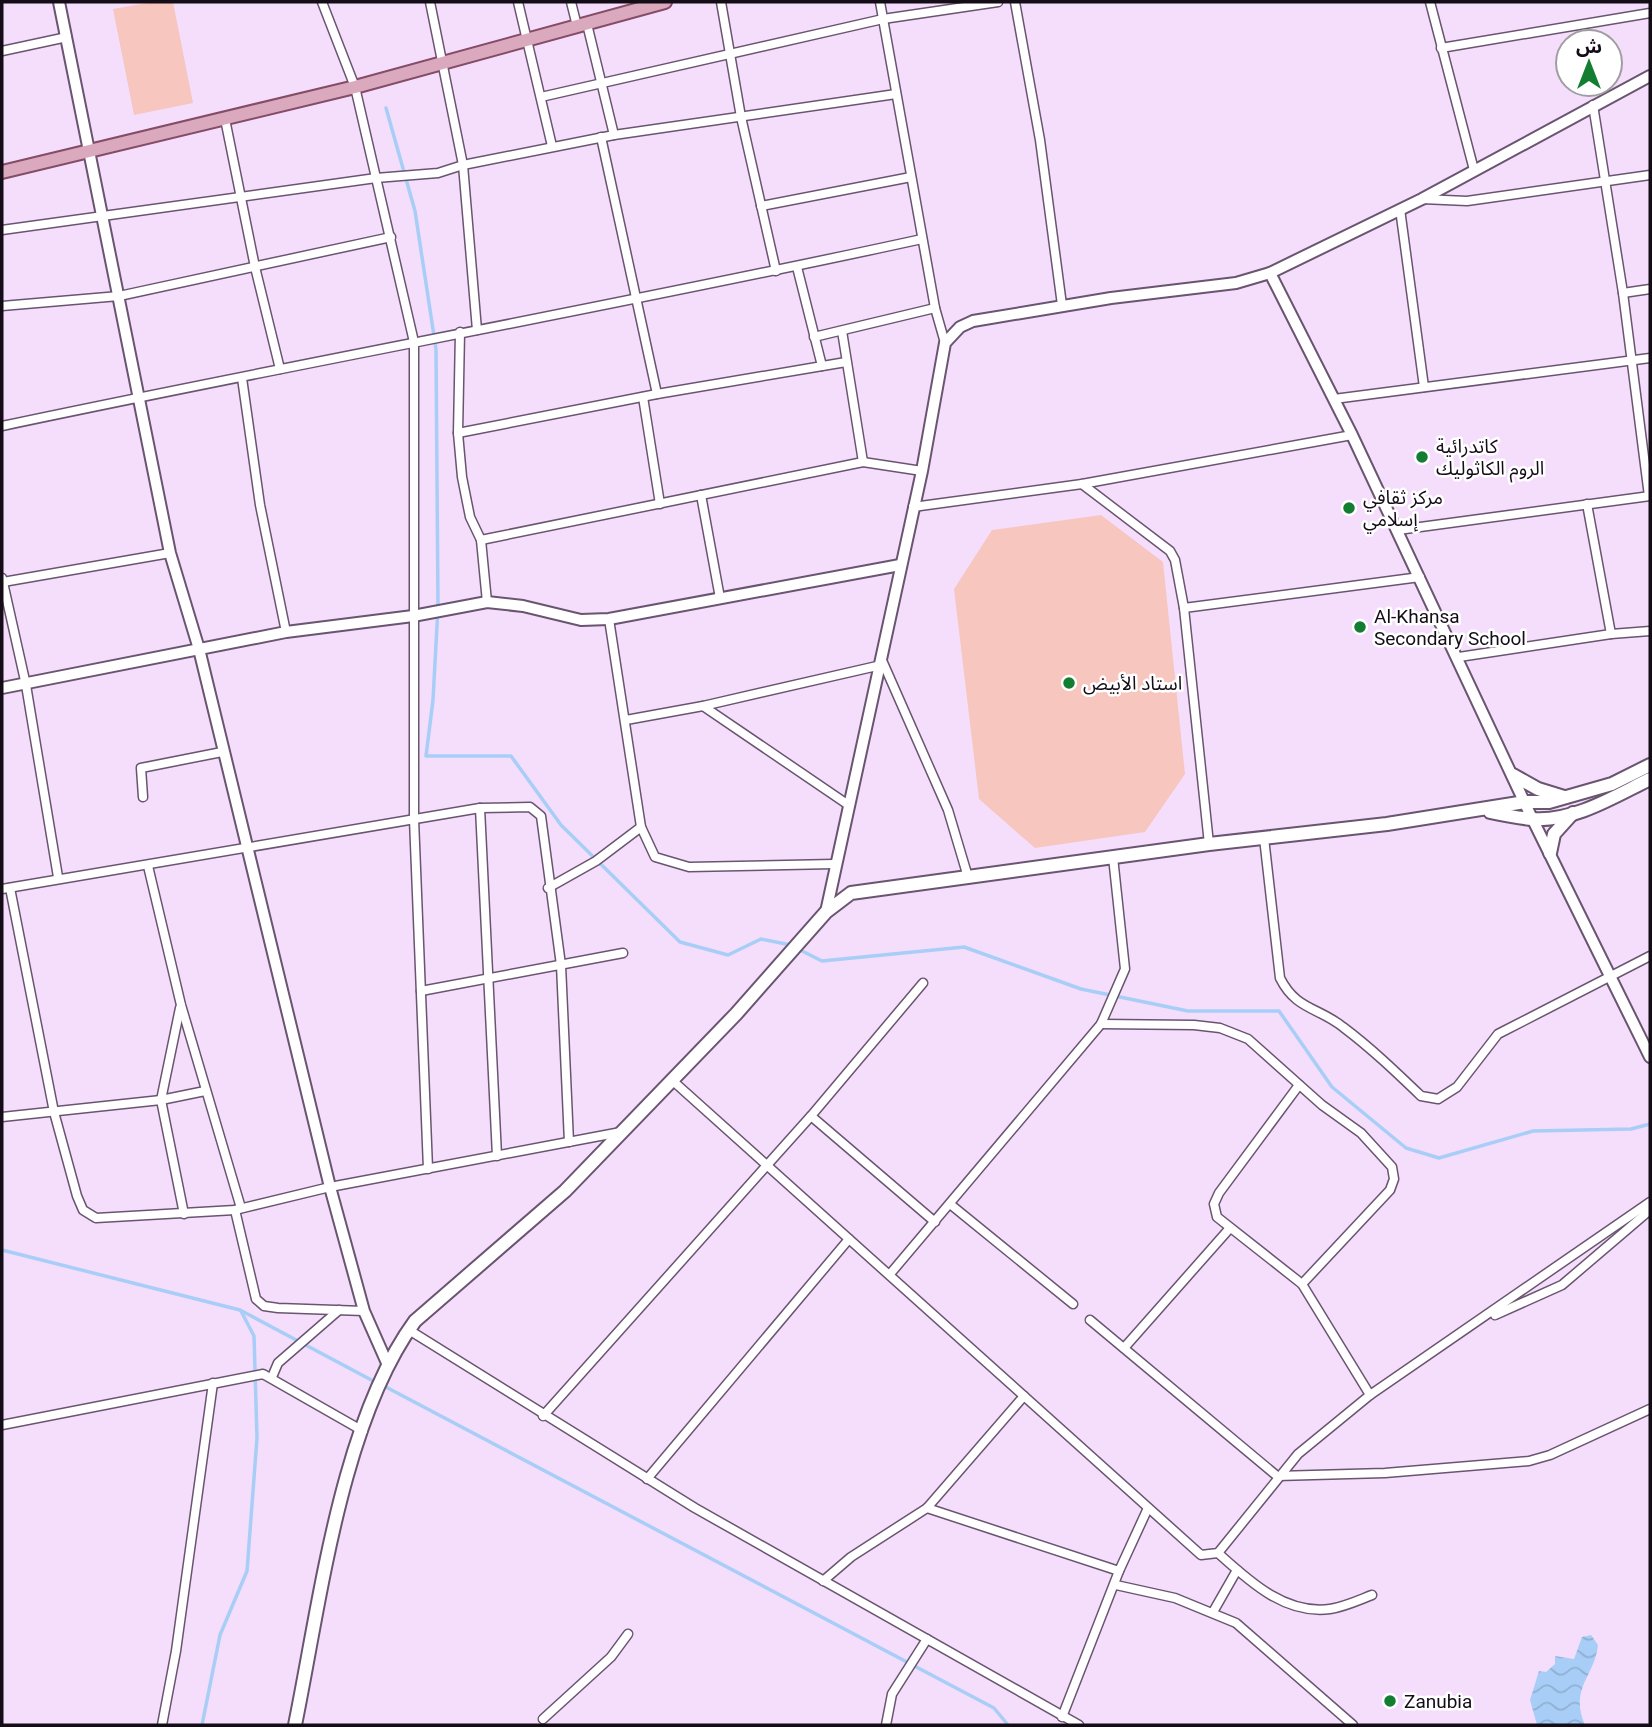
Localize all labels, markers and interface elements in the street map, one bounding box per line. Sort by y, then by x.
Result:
north arrow [1554,28,1624,98]
text: ش [1576,35,1602,58]
place label: كاتدرائية الروم الكاثوليك [1436,435,1544,483]
marker: كاتدرائية الروم الكاثوليك [1414,449,1430,465]
place label: مركز ثقافي إسلامي [1363,486,1443,534]
marker: مركز ثقافي إسلامي [1341,500,1357,516]
place label: Al-Khansa Secondary School [1374,605,1526,650]
marker: Al-Khansa Secondary School [1352,619,1368,635]
place label: استاد الأبيض [1083,672,1182,695]
marker: استاد الأبيض [1061,675,1077,691]
place label: Zanubia [1404,1690,1472,1713]
marker: Zanubia [1382,1693,1398,1709]

